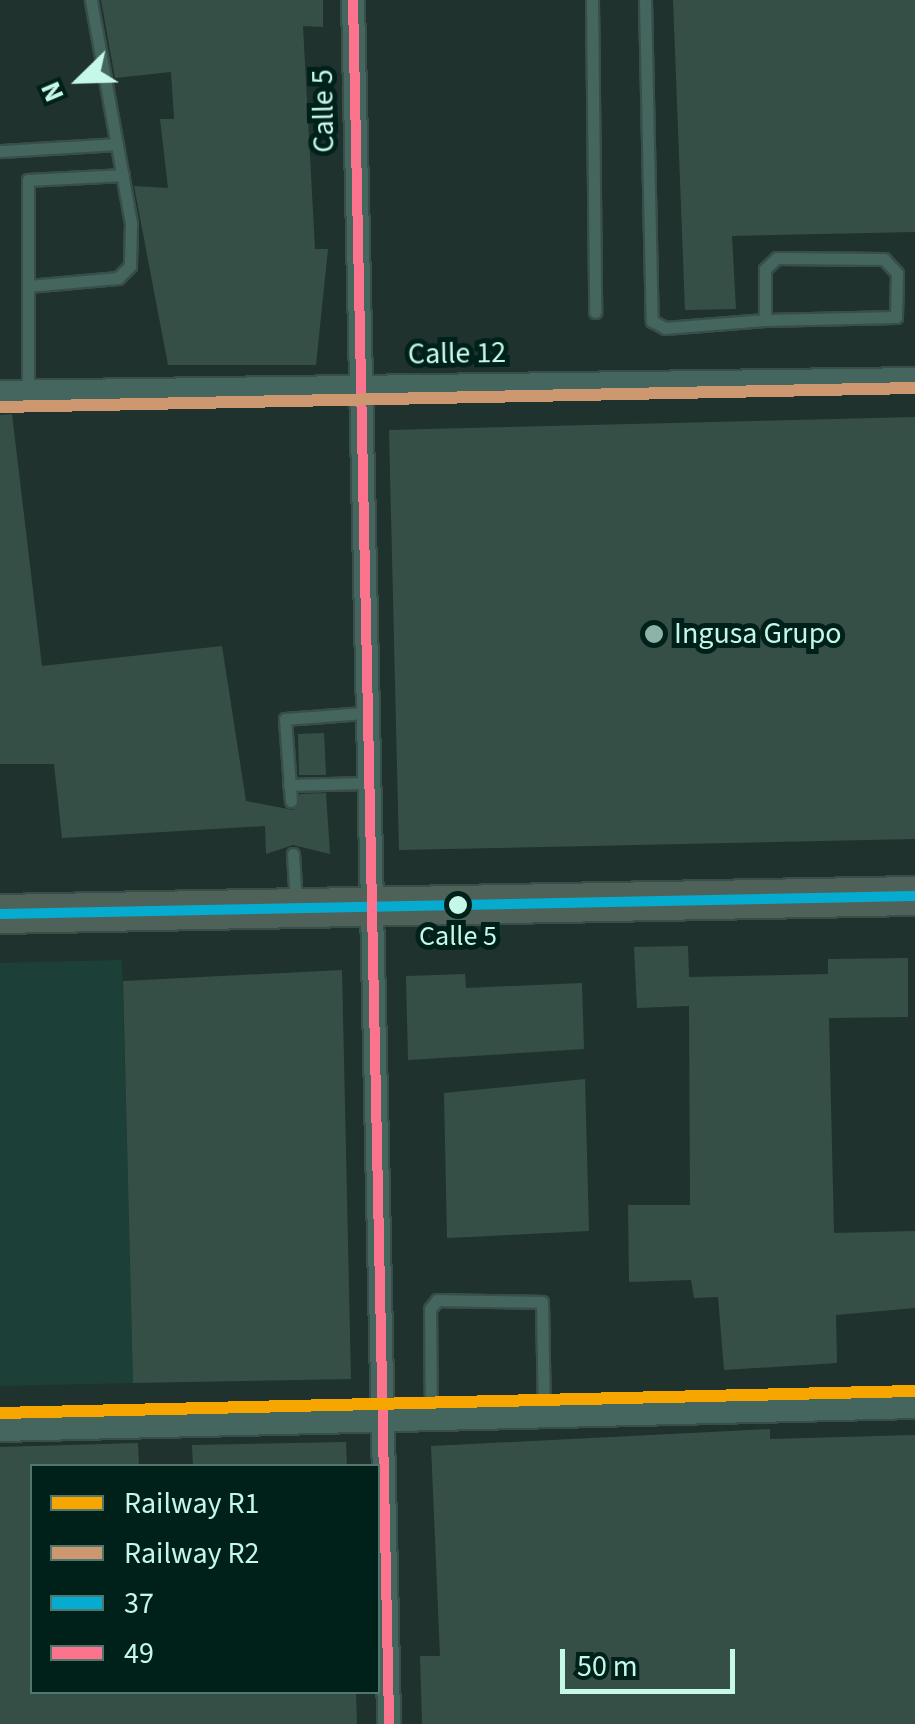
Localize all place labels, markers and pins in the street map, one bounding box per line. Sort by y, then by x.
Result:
place label: Ingusa Grupo [674,616,842,652]
marker: Ingusa Grupo [643,623,665,645]
marker: Calle 5 [448,895,468,915]
place label: Calle 5 [419,919,497,953]

